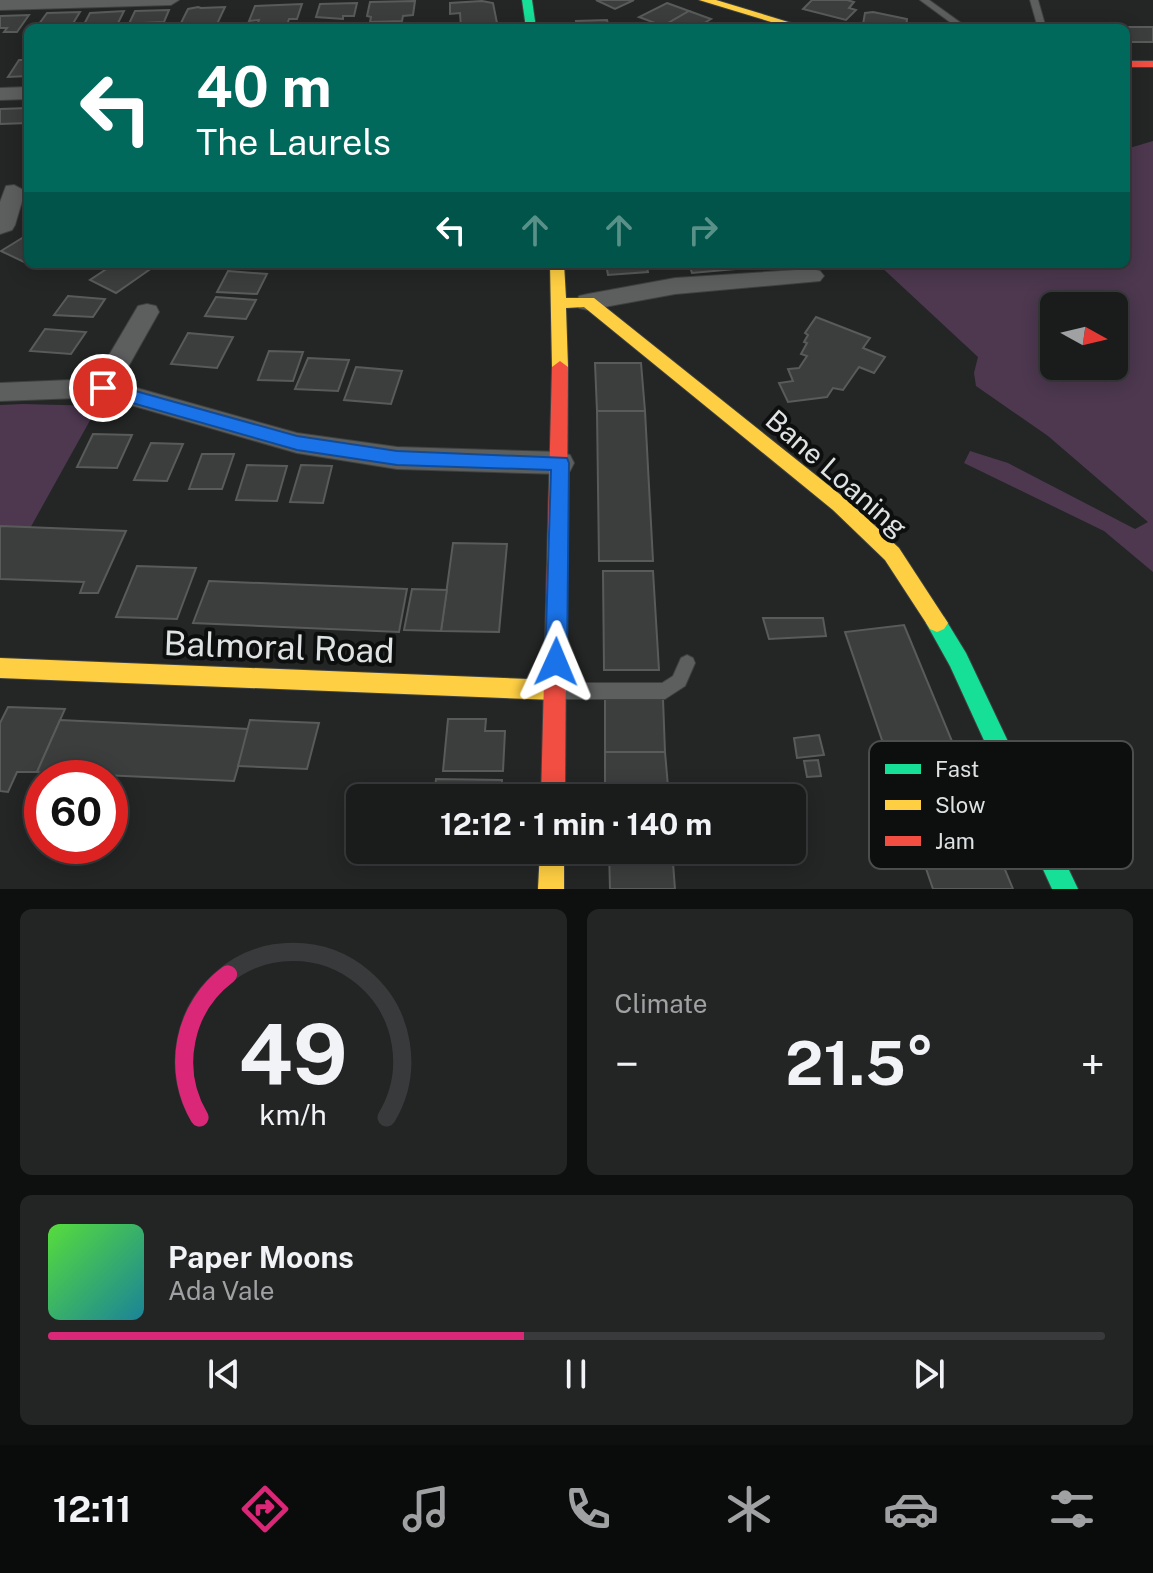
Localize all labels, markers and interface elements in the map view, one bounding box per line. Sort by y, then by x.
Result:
text: 40 m [196,54,332,120]
icon: left [64,56,168,160]
text: The Laurels [196,121,391,163]
icon: left [429,208,473,252]
icon: ahead [513,208,557,252]
icon: ahead [597,208,641,252]
icon: right [681,208,725,252]
north arrow [1040,292,1128,380]
map controls [1040,292,1128,380]
pin [69,354,137,422]
icon: arrive [81,366,125,410]
street label: Bane Loaning [760,403,914,543]
position arrow [514,620,598,704]
street label: Balmoral Road [163,623,395,671]
legend [869,741,1133,869]
text: Fast [935,756,979,782]
speed limit sign: 60 [24,760,128,864]
text: Slow [935,792,985,818]
text: 12:12 · 1 min · 140 m [440,806,712,842]
text: Jam [935,828,975,854]
text: Climate [615,988,708,1019]
text: 49 [239,1005,348,1103]
text: 21.5° [785,1028,934,1099]
text: − [615,1038,639,1090]
text: + [1081,1038,1105,1090]
text: km/h [260,1098,327,1131]
text: Paper Moons [168,1239,354,1275]
text: Ada Vale [168,1275,274,1306]
icon: previous [202,1352,246,1396]
icon: pause [554,1352,598,1396]
icon: next [907,1352,951,1396]
icon: directions [237,1481,293,1537]
icon: music [398,1481,454,1537]
icon: phone [560,1481,616,1537]
icon: climate [721,1481,777,1537]
icon: car [883,1481,939,1537]
icon: filters [1044,1481,1100,1537]
text: 12:11 [53,1488,132,1530]

